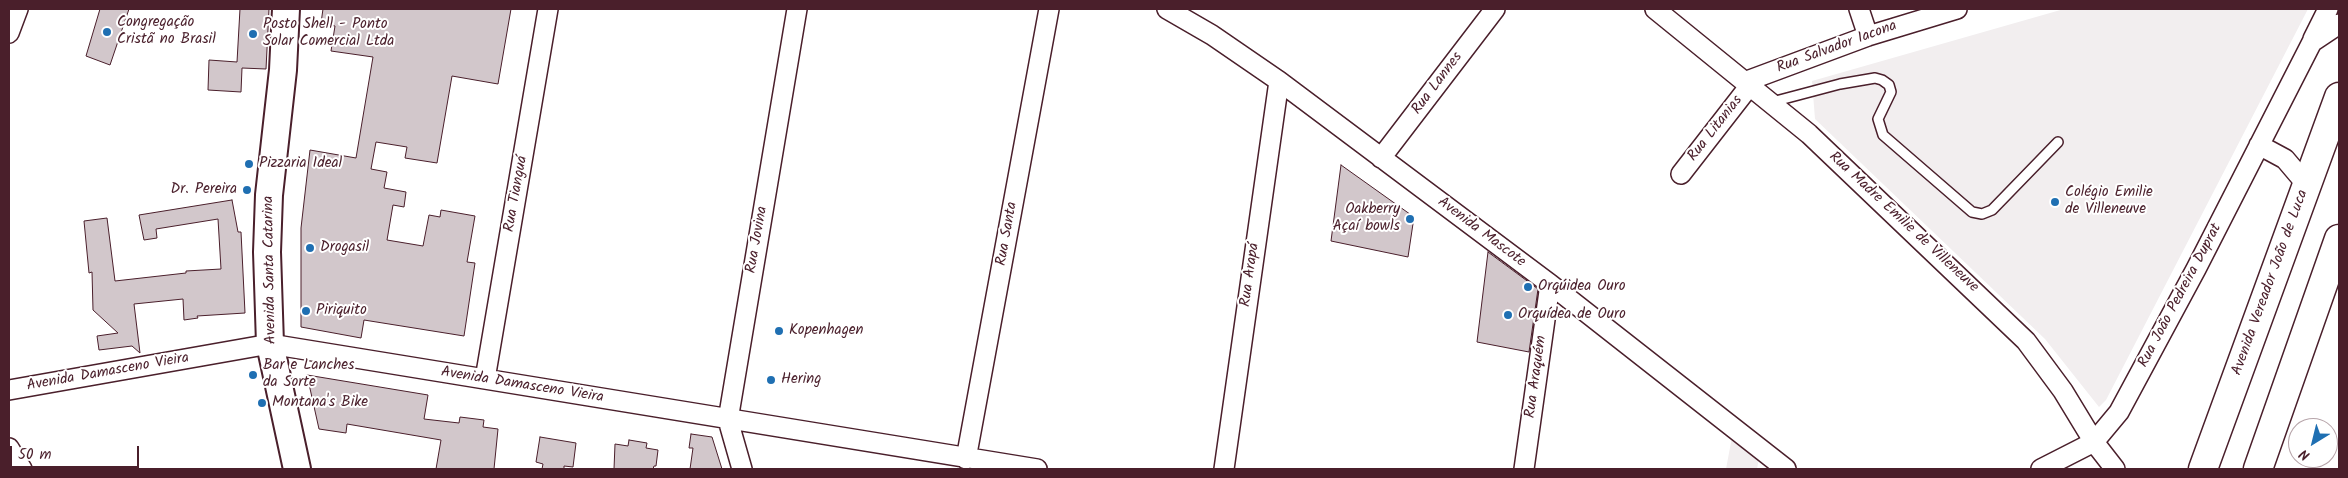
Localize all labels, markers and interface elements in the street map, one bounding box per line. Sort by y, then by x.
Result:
place label: Congregação Cristã no Brasil [117,14,216,49]
place label: Posto Shell - Ponto Solar Comercial Ltda [263,16,394,51]
street label: Rua Salvador Iacona [1774,18,1900,78]
marker: Congregação Cristã no Brasil [101,26,113,38]
marker: Posto Shell - Ponto Solar Comercial Ltda [247,28,259,40]
street label: Rua Lannes [1409,49,1467,119]
street label: Rua Litanias [1685,92,1747,166]
street label: Rua Madre Emilie de Villeneuve [1824,149,1982,297]
street label: Rua Tianguá [501,154,533,234]
place label: Pizzaria Ideal [259,155,342,173]
marker: Pizzaria Ideal [243,158,255,170]
place label: Dr. Pereira [171,181,237,199]
marker: Dr. Pereira [241,184,253,196]
place label: Colégio Emilie de Villeneuve [2065,184,2153,219]
street label: Avenida Vereador João de Luca [2229,188,2313,378]
street label: Avenida Mascote [1433,194,1529,272]
street label: Avenida Santa Catarina [261,196,281,344]
marker: Colégio Emilie de Villeneuve [2049,196,2061,208]
street label: Rua Santa [994,200,1022,268]
place label: Oakberry Açaí bowls [1333,201,1400,236]
street label: Rua Jovina [743,205,773,275]
marker: Oakberry Açaí bowls [1404,213,1416,225]
street label: Rua João Pedreira Duprat [2135,221,2227,371]
place label: Drogasil [320,239,369,257]
marker: Drogasil [304,242,316,254]
street label: Rua Arapá [1238,242,1264,308]
place label: Orqúidea Ouro [1538,278,1625,296]
marker: Orqúidea Ouro [1522,281,1534,293]
place label: Piriquito [316,302,367,320]
marker: Piriquito [300,305,312,317]
place label: Orquídea de Ouro [1518,306,1626,324]
marker: Orquídea de Ouro [1502,309,1514,321]
place label: Kopenhagen [789,322,864,340]
marker: Kopenhagen [773,325,785,337]
street label: Rua Araquém [1522,335,1552,419]
street label: Avenida Damasceno Vieira [25,350,191,396]
place label: Bar e Lanches da Sorte [263,357,354,392]
street label: Avenida Damasceno Vieira [439,364,605,408]
marker: Bar e Lanches da Sorte [247,369,259,381]
place label: Hering [781,371,821,389]
marker: Hering [765,374,777,386]
place label: Montana's Bike [272,394,368,412]
marker: Montana's Bike [256,397,268,409]
north arrow [2288,418,2338,468]
scale bar [12,436,141,468]
text: 50 m [18,443,52,467]
text: N [2295,443,2315,466]

